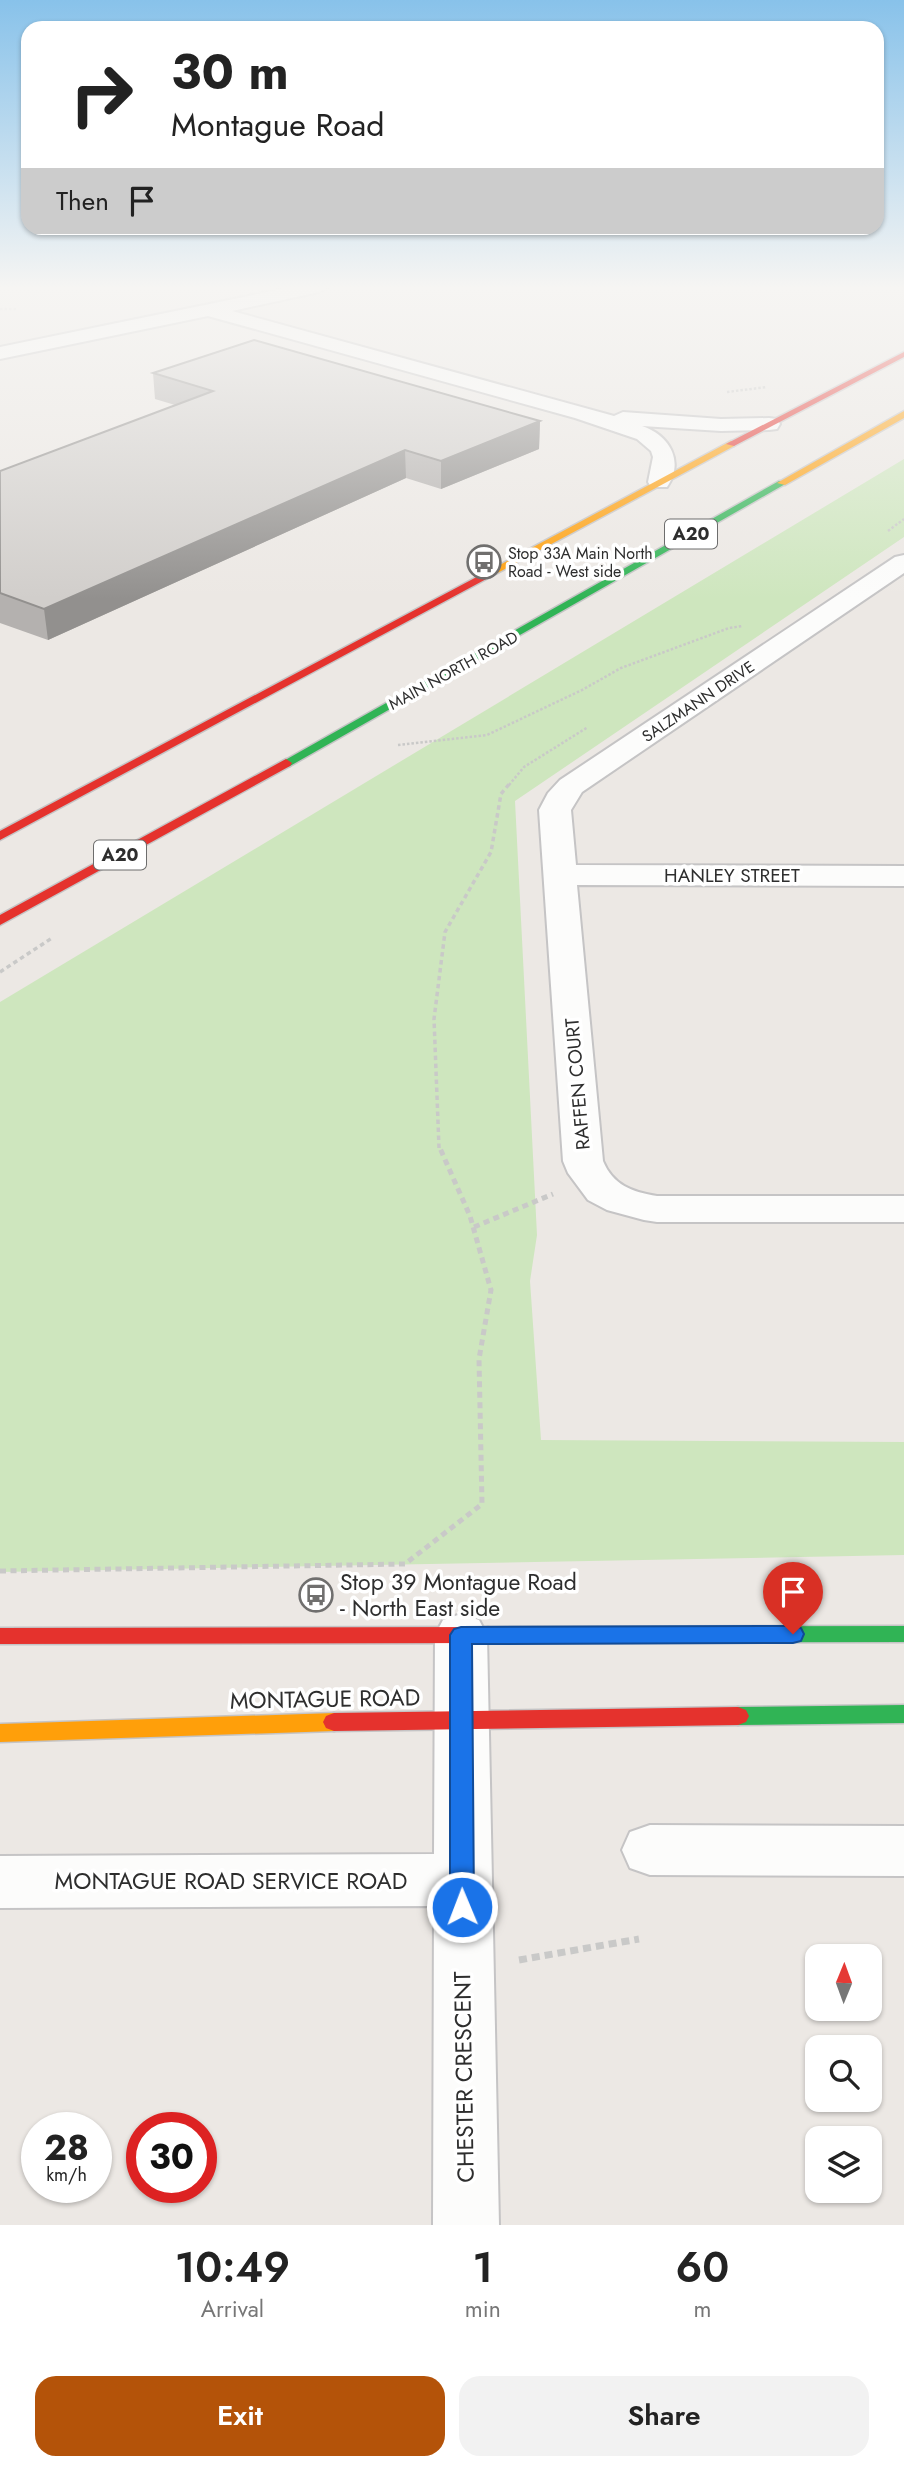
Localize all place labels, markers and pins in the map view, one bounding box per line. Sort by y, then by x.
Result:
place label: Stop 33A Main North Road - West side [508,542,653,583]
bus stop icon: Stop 33A Main North Road - West side [465,543,503,581]
pin [763,1562,823,1634]
place label: Stop 39 Montague Road - North East side [340,1565,577,1625]
bus stop icon: Stop 39 Montague Road - North East side [297,1576,335,1614]

